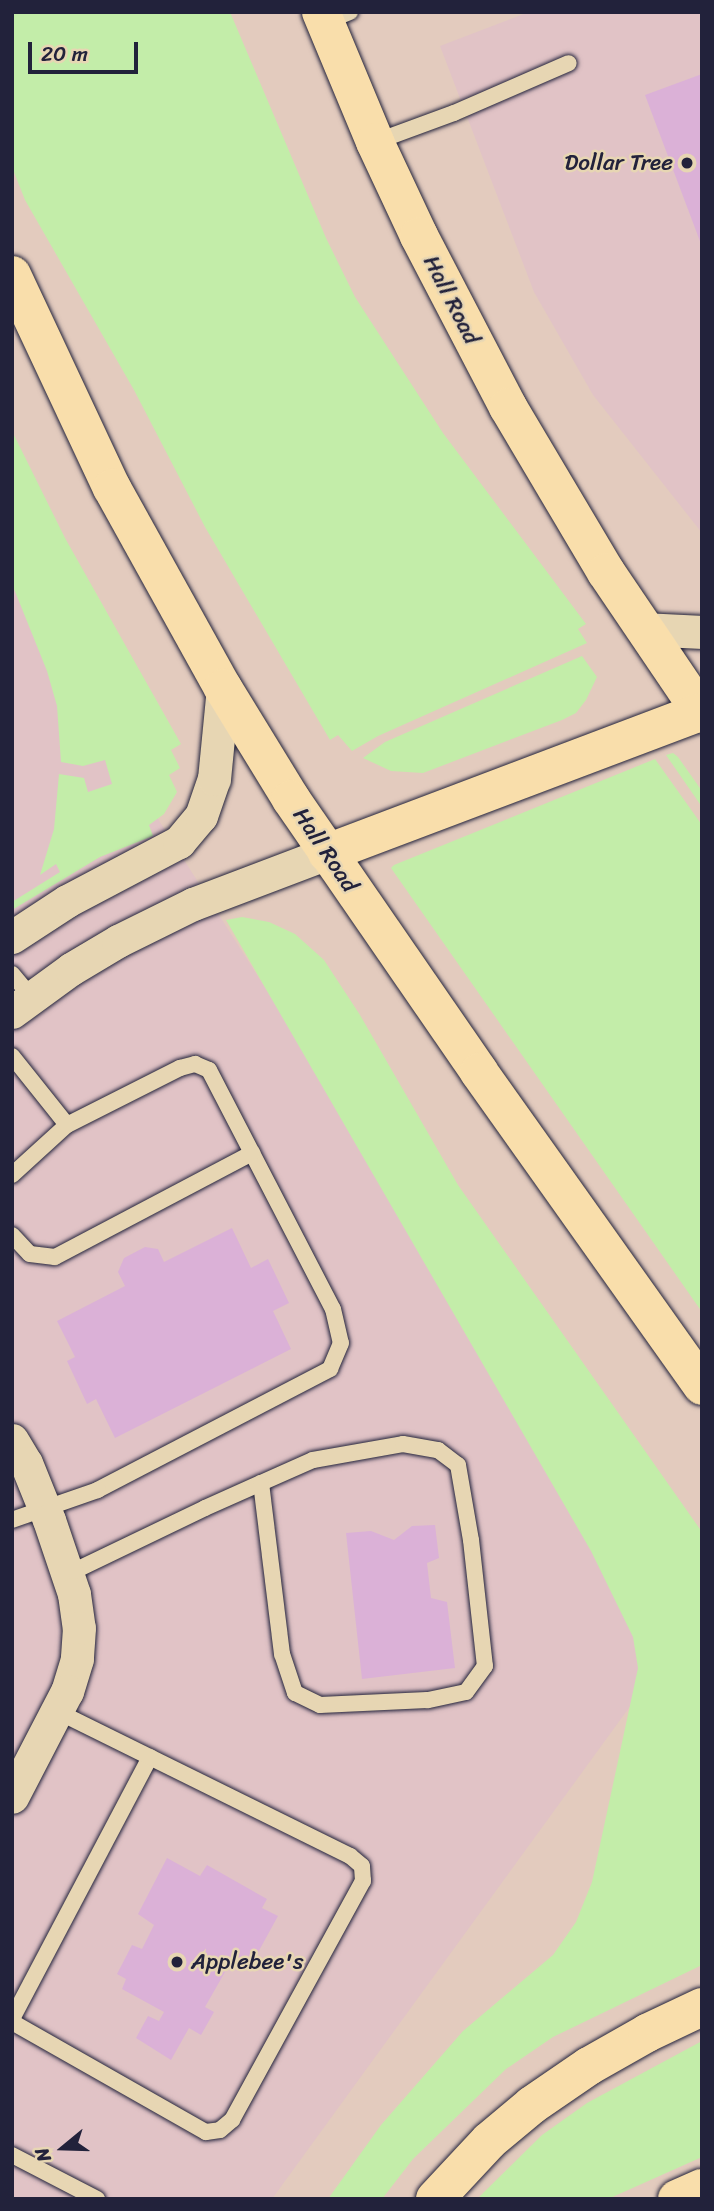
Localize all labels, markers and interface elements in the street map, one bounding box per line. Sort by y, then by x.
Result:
scale bar [32,28,142,72]
text: 20 m [41,35,88,73]
place label: Dollar Tree [564,149,673,177]
marker: Dollar Tree [679,155,695,171]
street label: Hall Road [417,251,485,349]
street label: Hall Road [287,802,363,898]
place label: Applebee's [191,1948,303,1976]
marker: Applebee's [169,1954,185,1970]
north arrow [28,2113,98,2183]
text: N [25,2143,60,2167]

